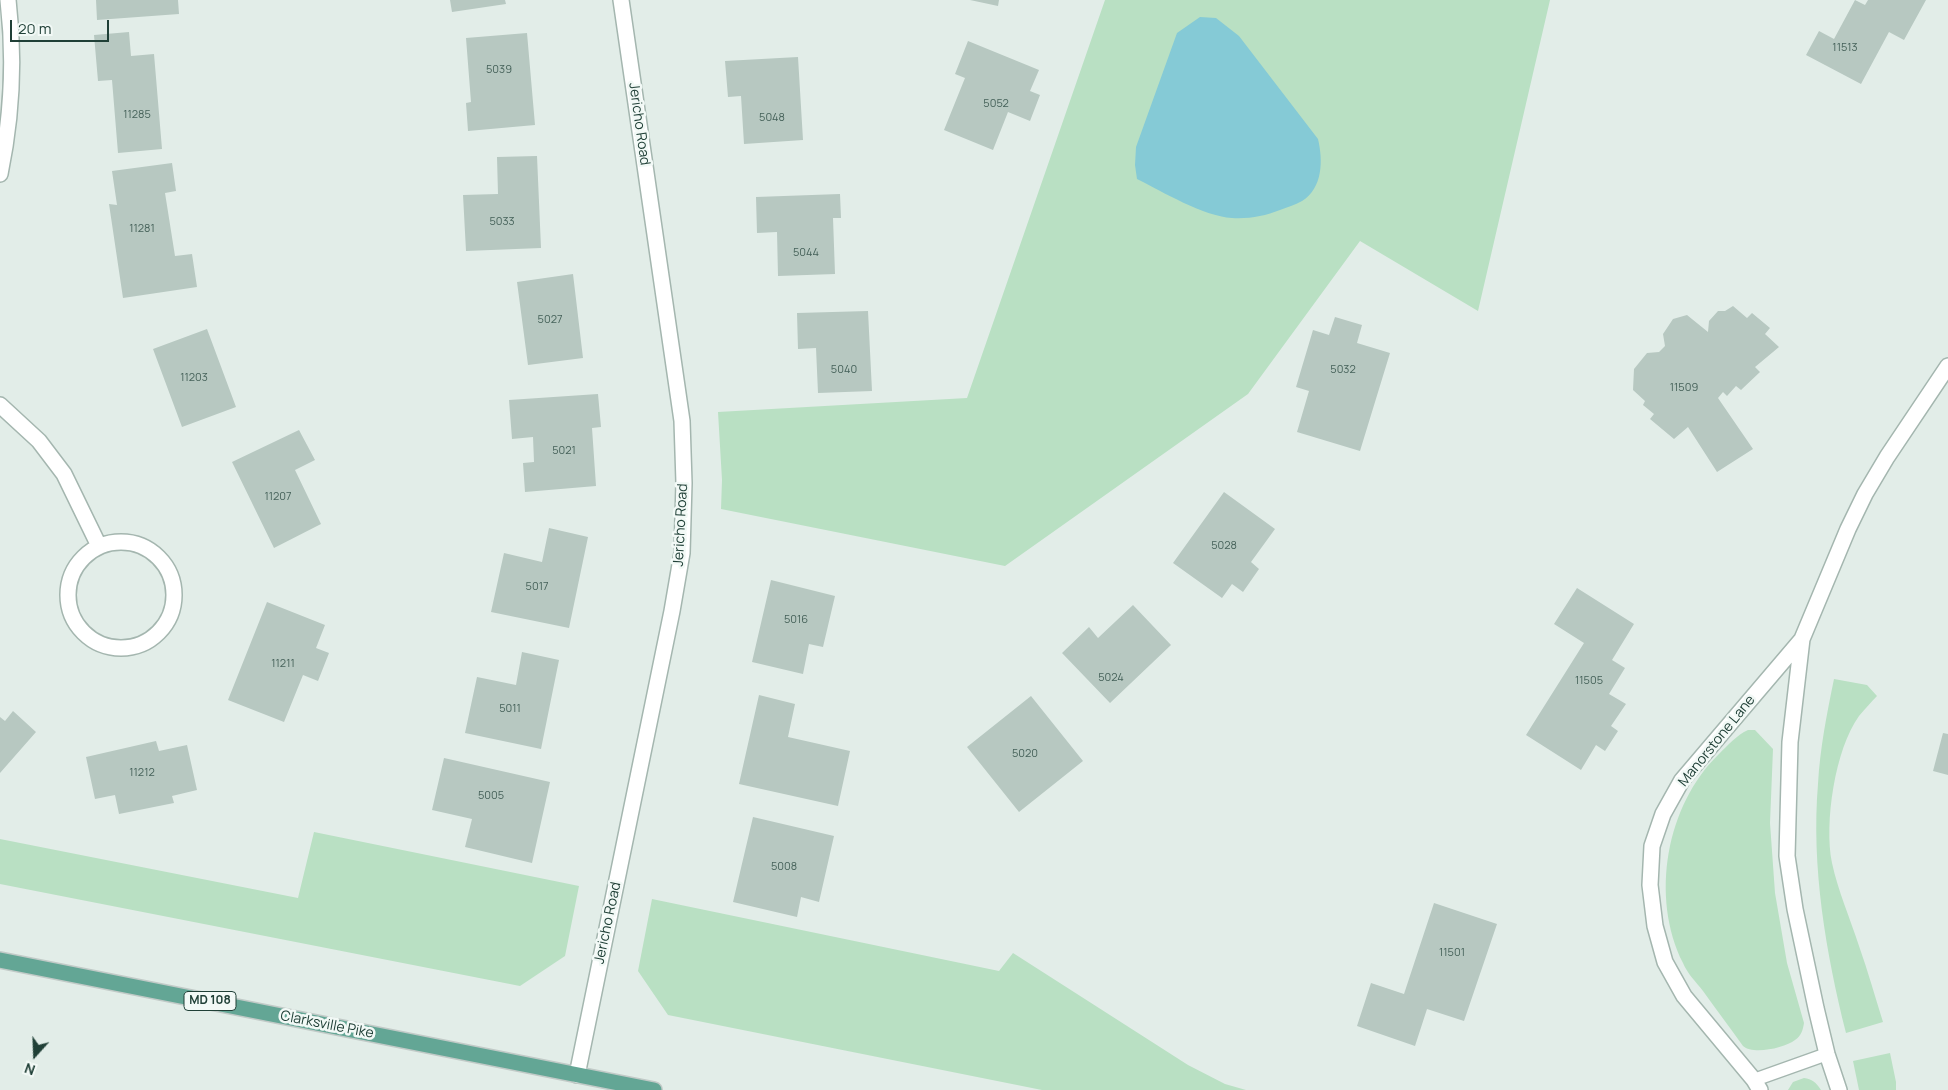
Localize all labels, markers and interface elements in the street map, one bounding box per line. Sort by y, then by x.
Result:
scale bar [12,10,111,42]
text: 20 m [18,18,51,39]
house number: 11513 [1832,41,1858,55]
house number: 5039 [486,63,512,77]
street label: Jericho Road [625,82,653,166]
house number: 5052 [983,97,1009,111]
house number: 11285 [123,108,151,122]
house number: 5048 [759,111,785,125]
house number: 5033 [489,215,515,229]
house number: 11281 [129,222,155,236]
house number: 5044 [793,246,819,260]
house number: 5027 [538,313,562,327]
house number: 5040 [831,363,857,377]
house number: 5032 [1330,363,1356,377]
house number: 11203 [180,371,208,385]
house number: 11509 [1670,381,1698,395]
house number: 5021 [552,444,576,458]
street label: Jericho Road [670,483,692,567]
house number: 11207 [264,490,292,504]
house number: 5028 [1211,539,1237,553]
house number: 5017 [526,580,548,594]
house number: 5016 [784,613,808,627]
house number: 11211 [271,657,295,671]
house number: 5024 [1098,671,1124,685]
house number: 11505 [1575,674,1603,688]
street label: Manorstone Lane [1675,692,1759,790]
house number: 5011 [499,702,521,716]
house number: 5020 [1012,747,1038,761]
house number: 11212 [129,766,155,780]
house number: 5005 [478,789,504,803]
house number: 5008 [771,860,797,874]
street label: Jericho Road [591,881,625,965]
house number: 11501 [1439,946,1465,960]
road number: MD 108 [184,991,236,1010]
street label: Clarksville Pike [279,1008,375,1042]
north arrow [10,1030,60,1080]
text: N [22,1059,38,1080]

